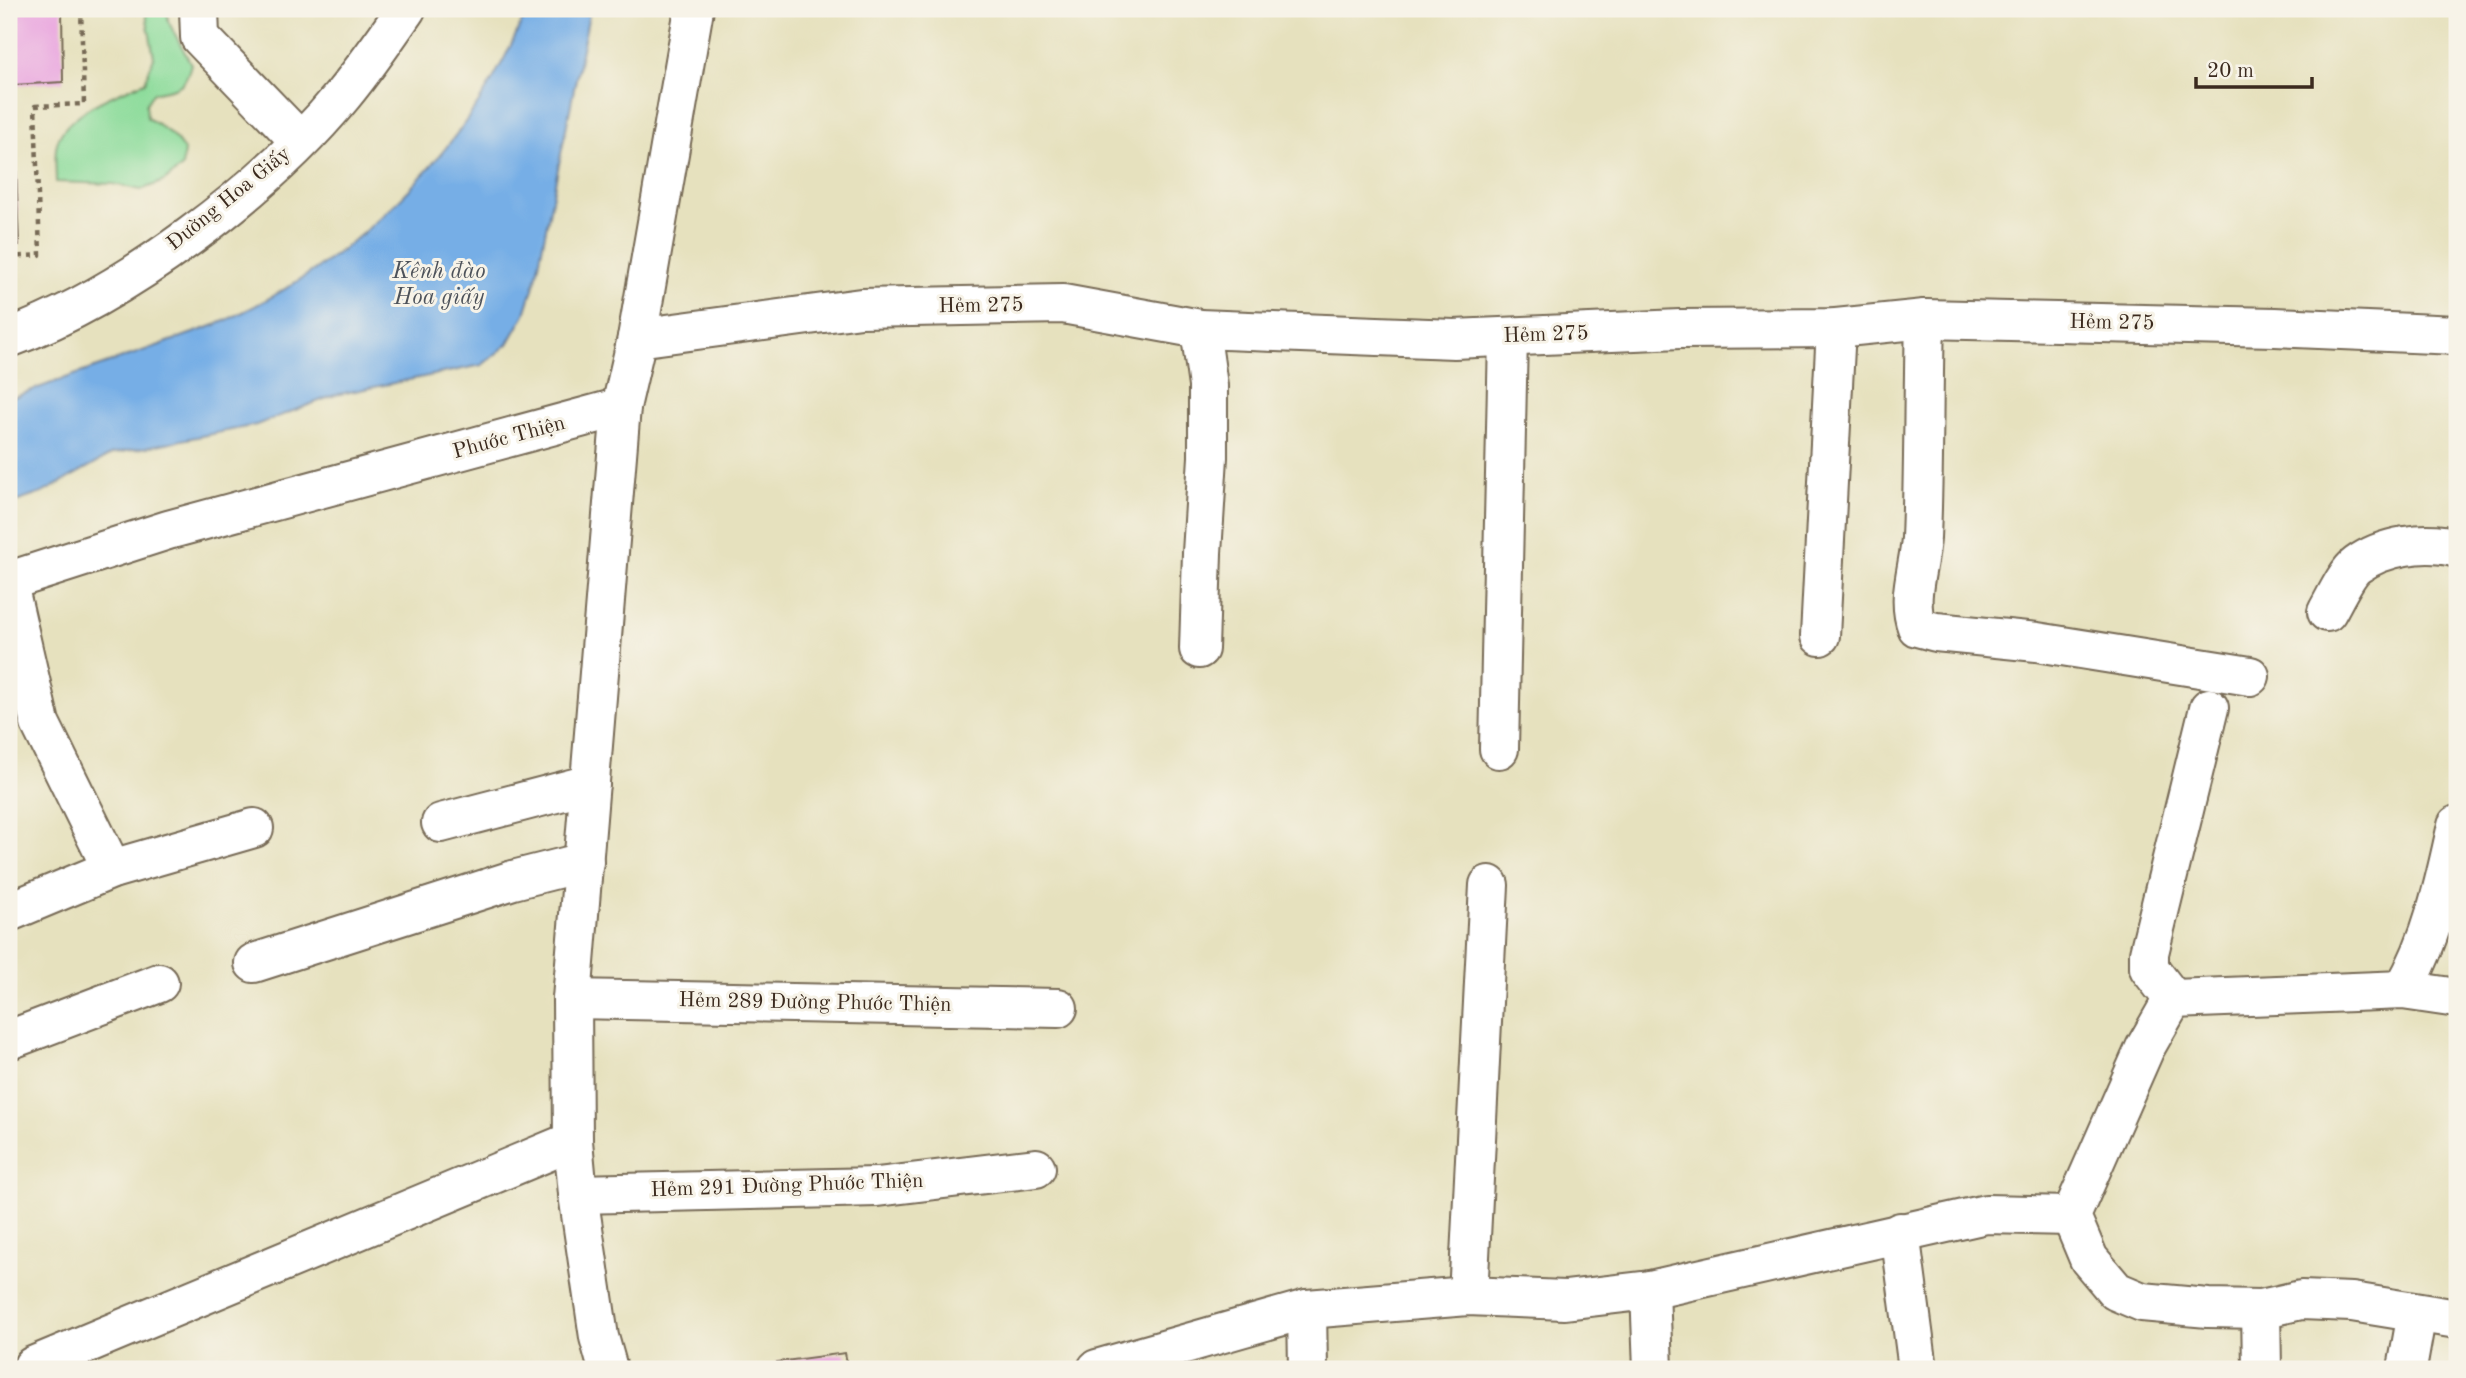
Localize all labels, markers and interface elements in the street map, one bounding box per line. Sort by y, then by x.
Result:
scale bar [2196,46,2312,90]
text: 20 m [2207,61,2254,82]
street label: Đường Hoa Giấy [163,142,294,255]
water label: Kênh đào Hoa giấy [391,260,486,310]
street label: Hẻm 275 [938,295,1024,317]
street label: Hẻm 275 [2069,312,2155,334]
street label: Hẻm 275 [1503,323,1589,347]
street label: Phước Thiện [451,413,567,463]
street label: Hẻm 289 Đường Phước Thiện [678,990,952,1016]
street label: Hẻm 291 Đường Phước Thiện [650,1171,924,1201]

